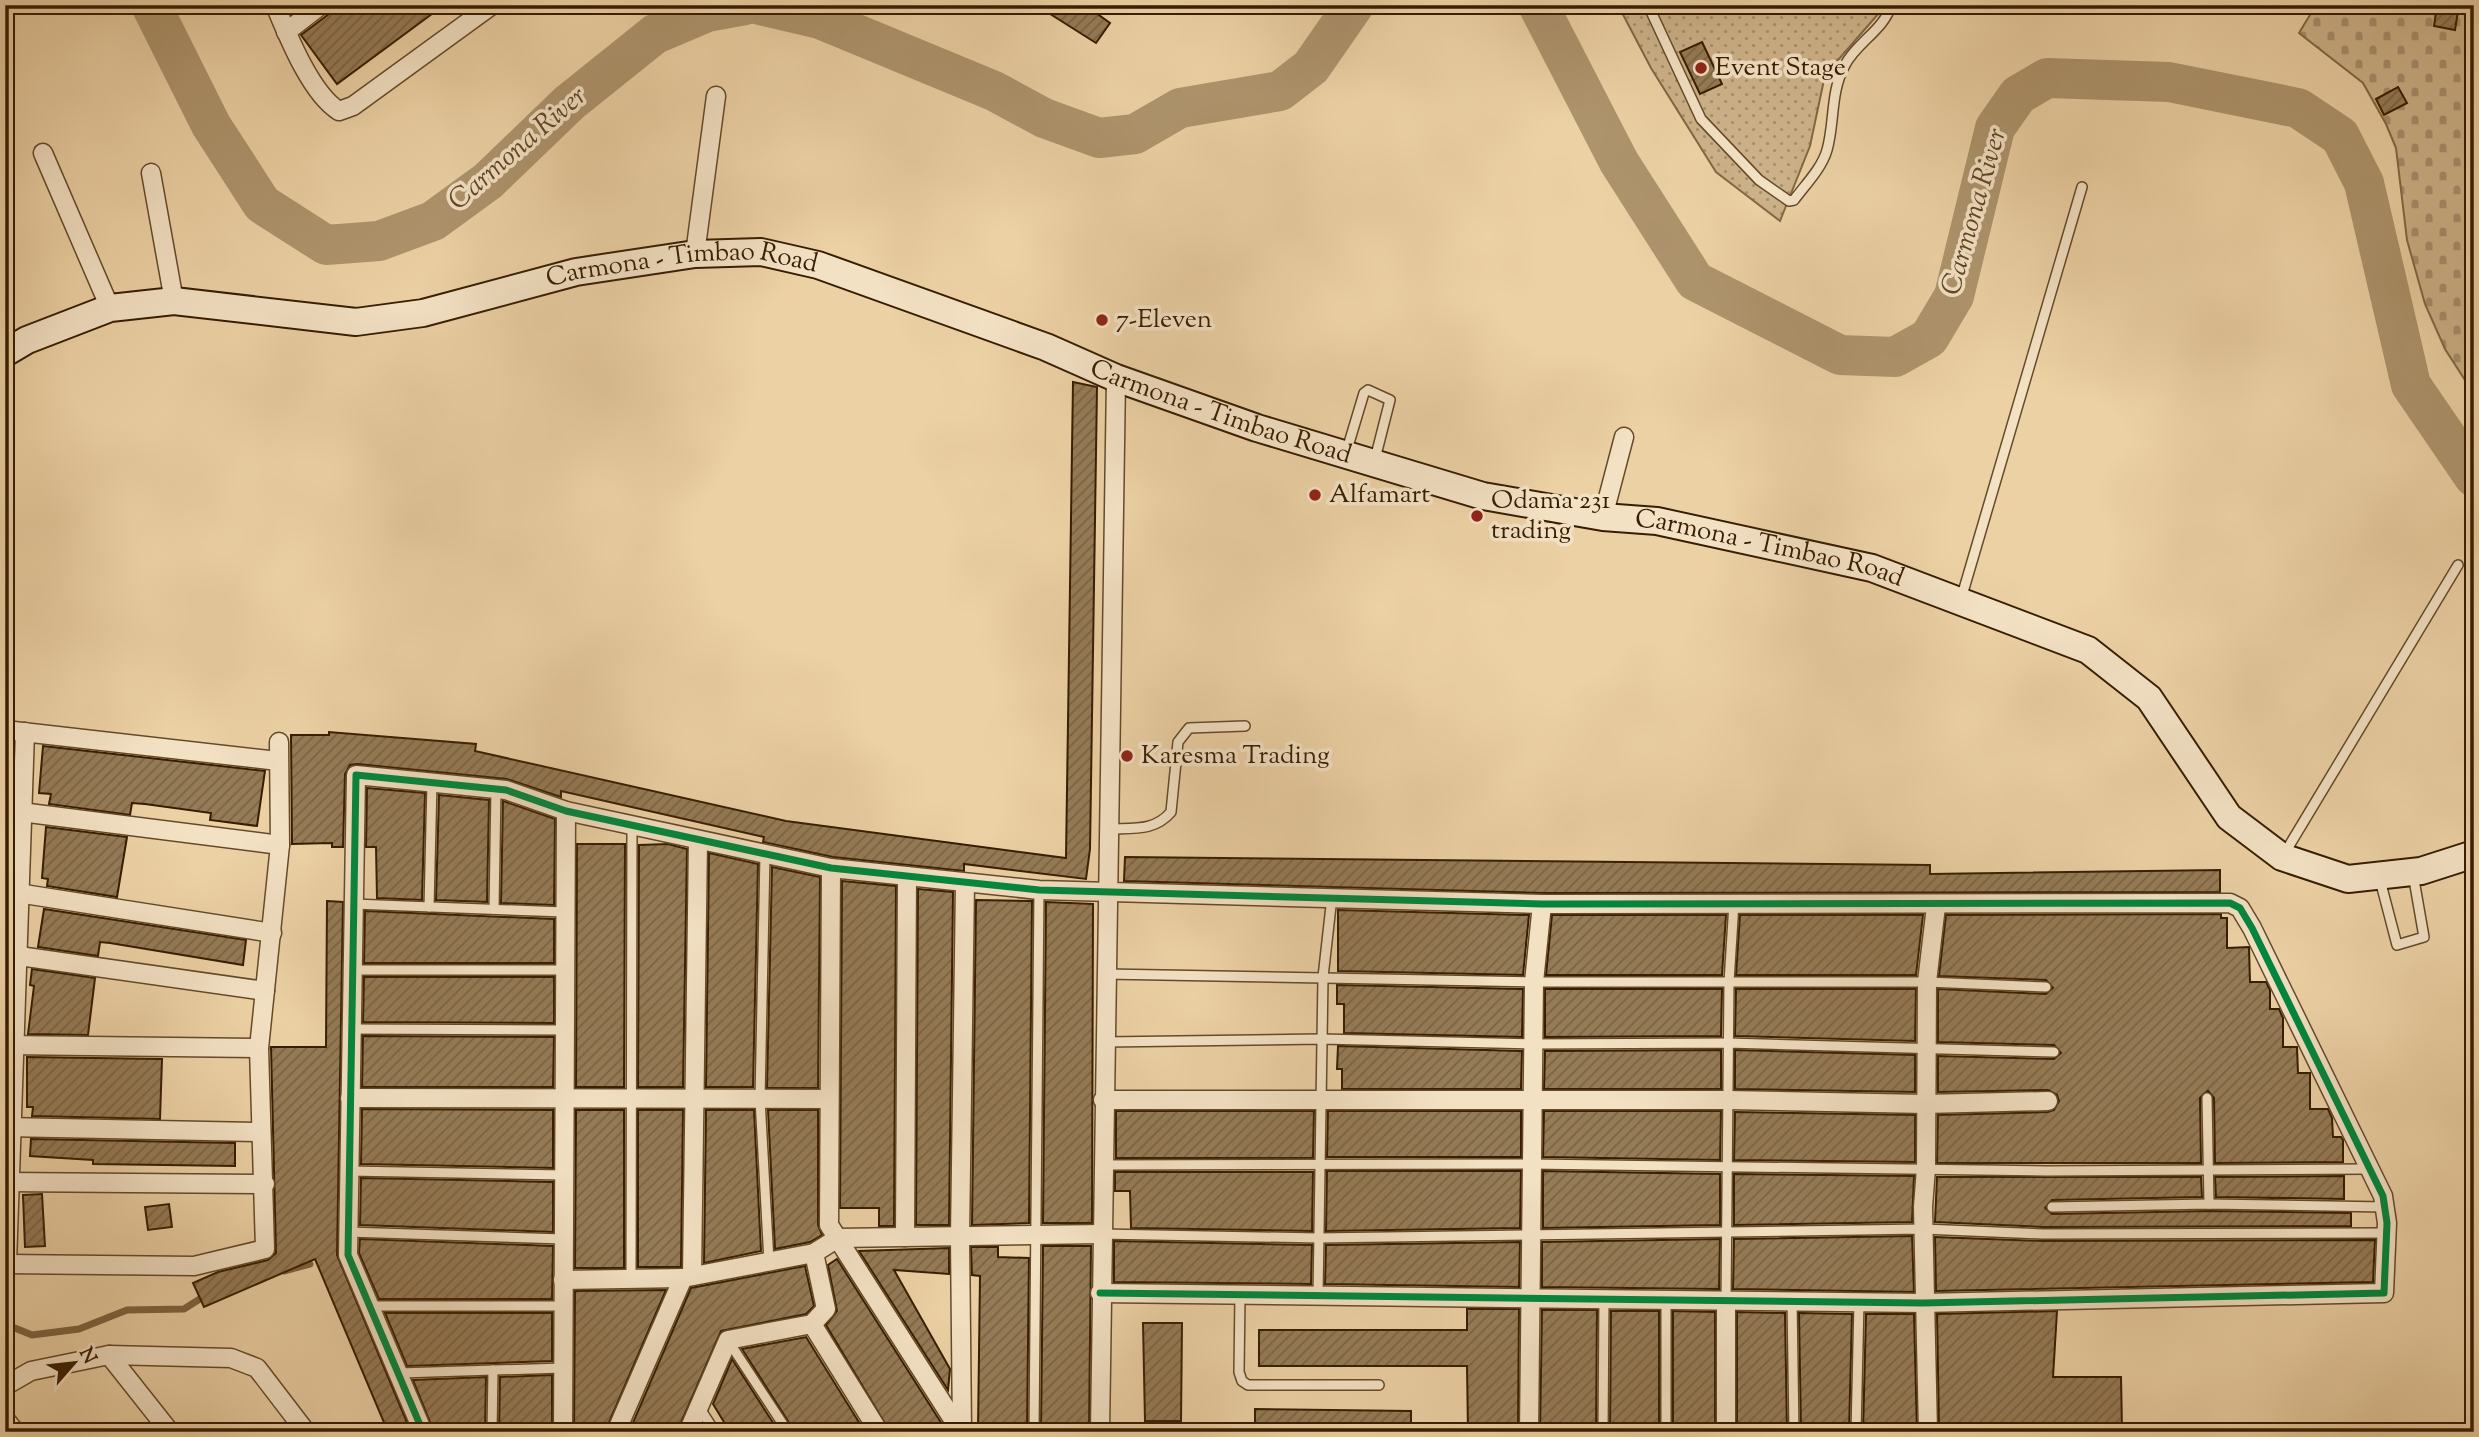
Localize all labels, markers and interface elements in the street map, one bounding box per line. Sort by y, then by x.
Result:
place label: Event Stage [1715,50,1846,87]
marker: Event Stage [1693,60,1709,76]
water label: Carmona River [440,77,596,220]
water label: Carmona River [1932,124,2018,300]
street label: Carmona - Timbao Road [542,234,822,298]
place label: 7-Eleven [1116,302,1212,339]
marker: 7-Eleven [1094,312,1110,328]
street label: Carmona - Timbao Road [1084,350,1356,474]
place label: Alfamart [1329,477,1430,514]
place label: Odama 231 trading [1491,483,1611,550]
marker: Alfamart [1307,487,1323,503]
street label: Carmona - Timbao Road [1634,501,1910,597]
marker: Odama 231 trading [1469,508,1485,524]
place label: Karesma Trading [1141,738,1330,775]
marker: Karesma Trading [1119,748,1135,764]
north arrow [38,1328,108,1398]
text: N [71,1343,102,1369]

